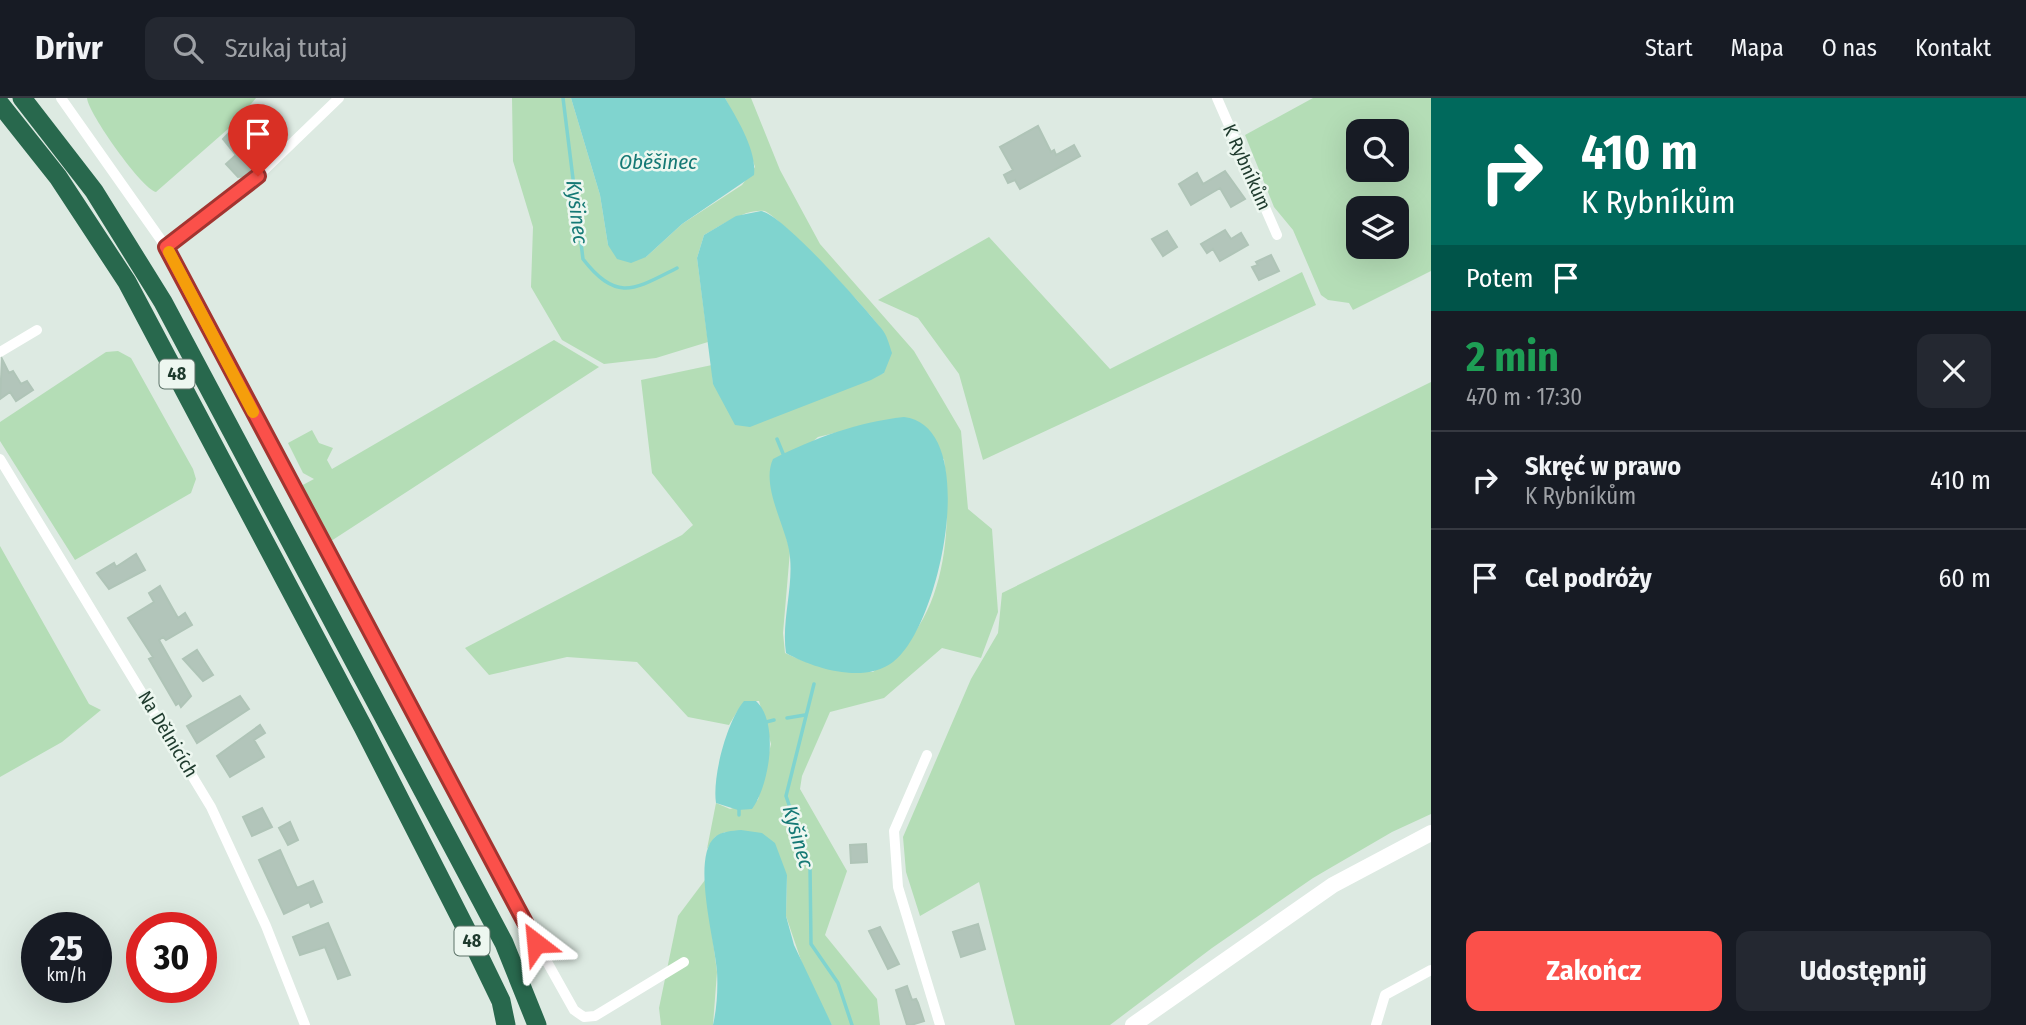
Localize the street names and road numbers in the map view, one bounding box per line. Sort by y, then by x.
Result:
street label: K Rybníkům [1218,120,1276,214]
road number: 48 [160,360,194,388]
street label: Na Dělnicích [133,687,203,781]
road number: 48 [454,926,490,956]

